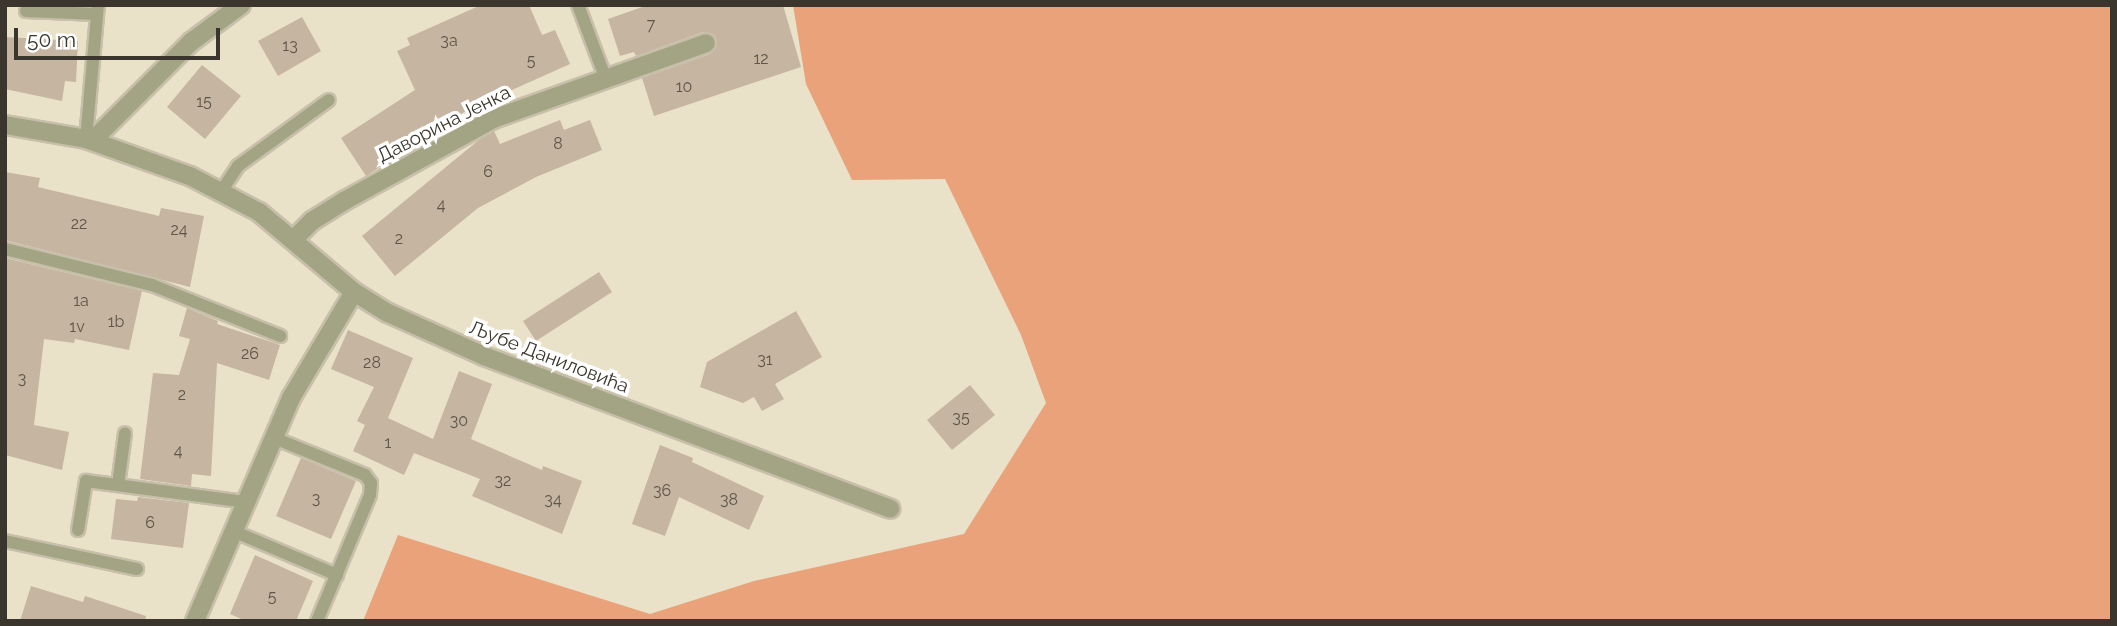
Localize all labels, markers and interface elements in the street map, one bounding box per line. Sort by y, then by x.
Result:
scale bar [18,14,224,58]
house number: 7 [647,15,655,35]
text: 50 m [27,27,76,52]
house number: 3a [440,31,458,51]
house number: 13 [282,36,298,56]
house number: 12 [753,49,769,69]
house number: 5 [527,51,535,71]
house number: 10 [676,77,692,97]
street label: Даворина Јенка [373,81,515,167]
house number: 15 [196,92,212,112]
house number: 8 [553,134,563,154]
house number: 6 [483,162,493,182]
house number: 4 [437,195,445,215]
house number: 22 [71,214,87,234]
house number: 24 [170,220,188,240]
house number: 2 [395,229,403,249]
house number: 1a [73,291,89,311]
house number: 1b [108,312,124,332]
street label: Љубе Даниловића [466,316,632,398]
house number: 1v [69,317,85,337]
house number: 26 [241,344,259,364]
house number: 31 [757,350,773,370]
house number: 28 [363,353,381,373]
house number: 3 [18,369,26,389]
house number: 2 [178,385,186,405]
house number: 35 [952,408,970,428]
house number: 30 [450,411,468,431]
house number: 1 [385,433,391,453]
house number: 4 [174,441,182,461]
house number: 32 [495,471,511,491]
house number: 36 [653,481,671,501]
house number: 3 [312,489,320,509]
house number: 34 [544,490,562,510]
house number: 38 [720,490,738,510]
house number: 6 [145,513,155,533]
house number: 5 [268,587,276,607]

